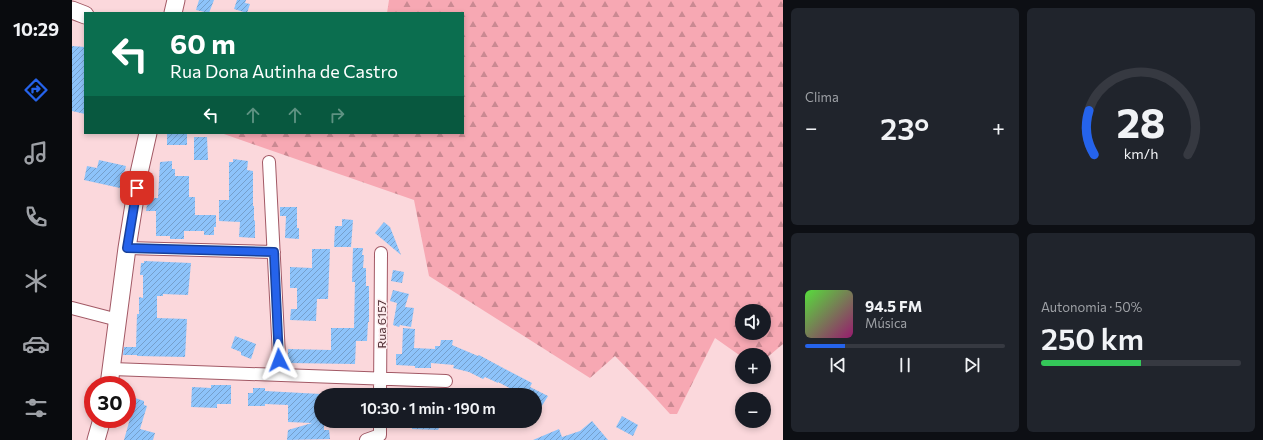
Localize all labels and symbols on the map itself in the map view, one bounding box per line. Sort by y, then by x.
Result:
pin [120,171,154,205]
street label: Rua 6157 [374,300,388,348]
position arrow [258,339,300,381]
speed limit sign: 30 [84,376,136,428]

